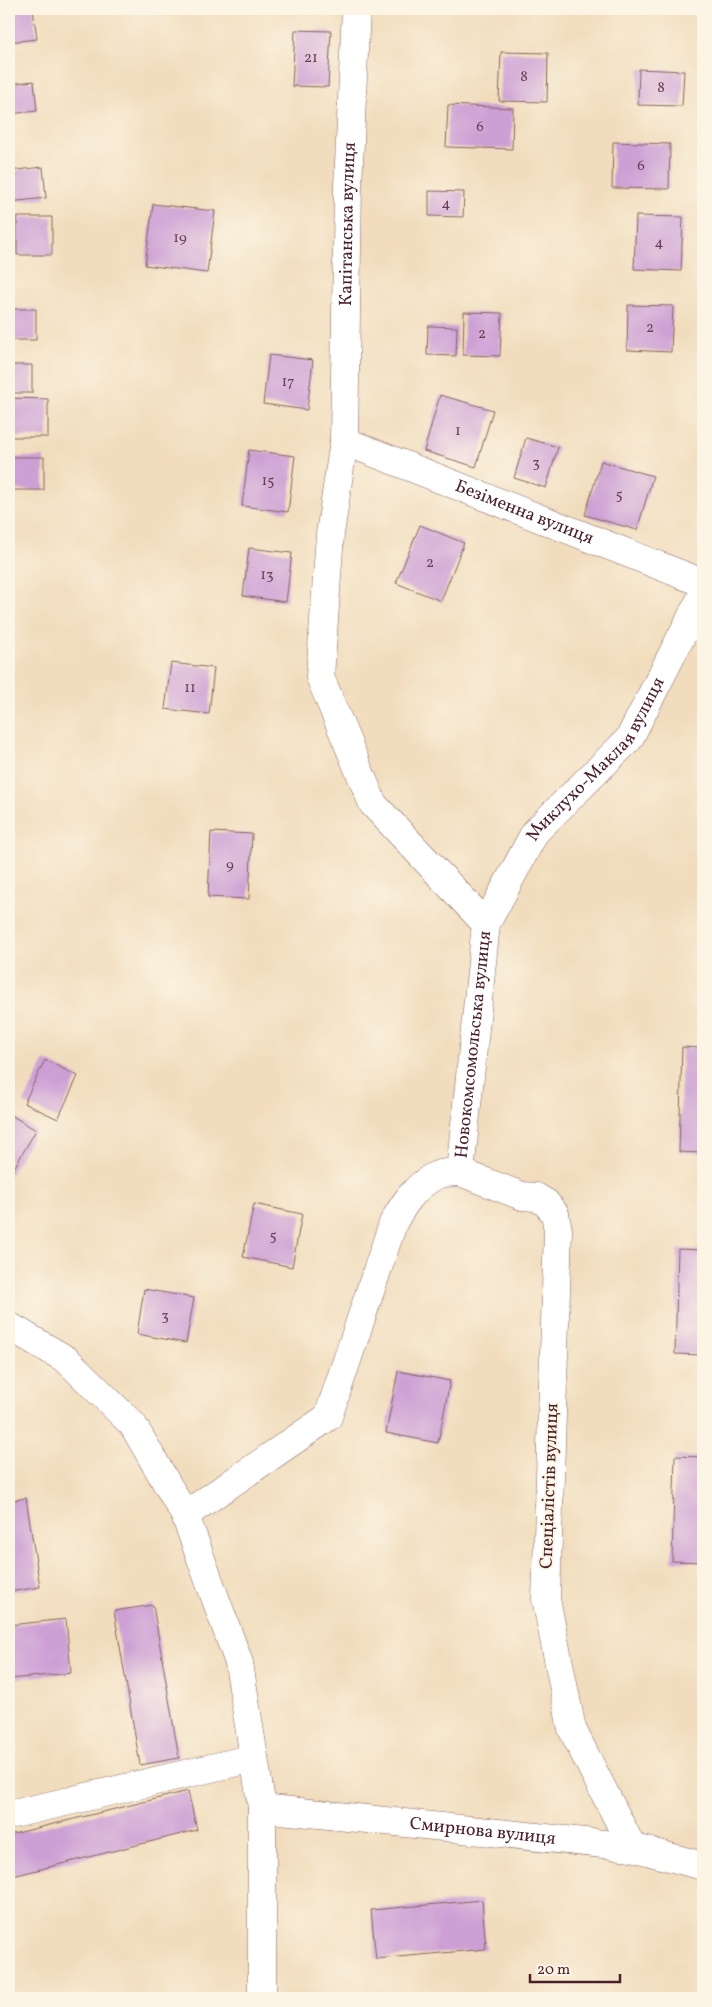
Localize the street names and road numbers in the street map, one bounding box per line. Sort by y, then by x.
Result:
street label: Капітанська вулиця [334,142,362,306]
street label: Безіменна вулиця [451,474,597,551]
street label: Миклухо-Маклая вулиця [520,673,671,845]
street label: Новокомсомольська вулиця [449,930,498,1160]
street label: Спеціалістів вулиця [535,1403,565,1569]
street label: Смирнова вулиця [409,1811,557,1851]

